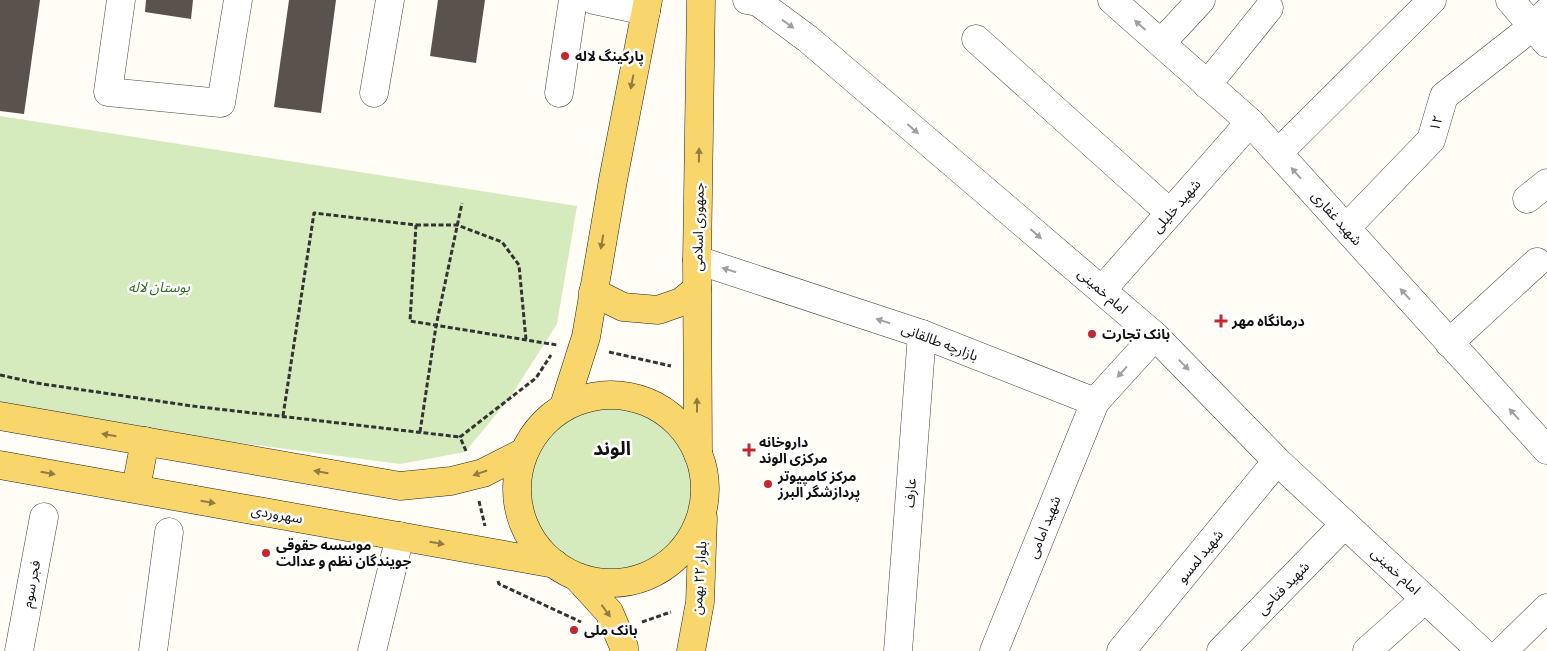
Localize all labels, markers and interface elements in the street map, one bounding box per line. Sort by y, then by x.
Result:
one-way arrow [781,19,794,30]
one-way arrow [1134,20,1147,31]
place label: پارکینگ لاله [575,45,644,66]
marker: پارکینگ لاله [559,50,571,62]
one-way arrow [628,75,636,91]
street label: ۱۲ [1423,112,1447,133]
one-way arrow [906,123,919,134]
one-way arrow [695,147,703,163]
one-way arrow [1290,168,1302,180]
street label: شهید خلیلی [1146,174,1204,237]
street label: جمهوری اسلامی [686,182,708,272]
street label: شهید غفاری [1308,186,1368,249]
one-way arrow [1030,228,1042,240]
one-way arrow [598,234,606,250]
street label: امام خمینی [1073,263,1133,319]
one-way arrow [721,266,736,274]
park label: بوستان لاله [128,276,190,296]
one-way arrow [1399,288,1411,300]
place label: درمانگاه مهر [1231,310,1305,330]
marker: درمانگاه مهر [1214,314,1228,328]
one-way arrow [875,317,890,325]
street label: بازارچه طالقانی [899,317,982,366]
place label: بانک تجارت [1102,323,1170,343]
marker: بانک تجارت [1086,328,1098,340]
one-way arrow [1178,359,1190,371]
one-way arrow [1116,366,1128,378]
one-way arrow [694,397,702,413]
one-way arrow [1508,409,1520,421]
one-way arrow [100,430,116,438]
place label: داروخانه مرکزی الوند [759,431,828,467]
district label: الوند [593,433,631,461]
marker: داروخانه مرکزی الوند [743,444,755,456]
place label: مرکز کامپیوتر پردازشگر البرز [777,465,860,502]
one-way arrow [312,468,328,476]
one-way arrow [40,469,56,477]
one-way arrow [472,469,487,477]
street label: عارف [898,477,920,508]
marker: مرکز کامپیوتر پردازشگر البرز [762,478,774,490]
street label: شهید امامی [1021,492,1065,561]
one-way arrow [200,498,216,506]
street label: سهروردی [250,499,304,527]
street label: شهید لمسو [1171,524,1227,586]
place label: موسسه حقوقی جویندگان نظم و عدالت [276,534,411,572]
one-way arrow [429,540,445,548]
street label: بلوار ۲۲ بهمن [685,540,711,615]
street label: امام خمینی [1366,542,1426,600]
marker: موسسه حقوقی جویندگان نظم و عدالت [260,547,272,559]
street label: شهید فتاحی [1252,556,1313,619]
street label: فجر سوم [16,558,46,610]
one-way arrow [601,604,611,618]
place label: بانک ملی [584,619,638,639]
marker: بانک ملی [568,624,580,636]

